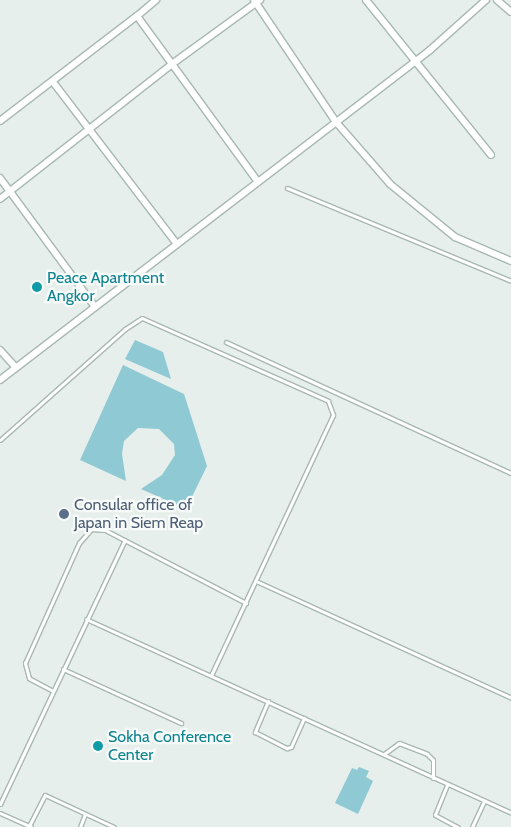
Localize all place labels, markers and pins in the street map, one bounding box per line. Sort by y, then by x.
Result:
place label: Peace Apartment Angkor [47,268,164,306]
marker: Peace Apartment Angkor [31,281,43,293]
place label: Consular office of Japan in Siem Reap [74,495,203,533]
marker: Consular office of Japan in Siem Reap [58,508,70,520]
place label: Sokha Conference Center [108,727,231,765]
marker: Sokha Conference Center [92,740,104,752]

